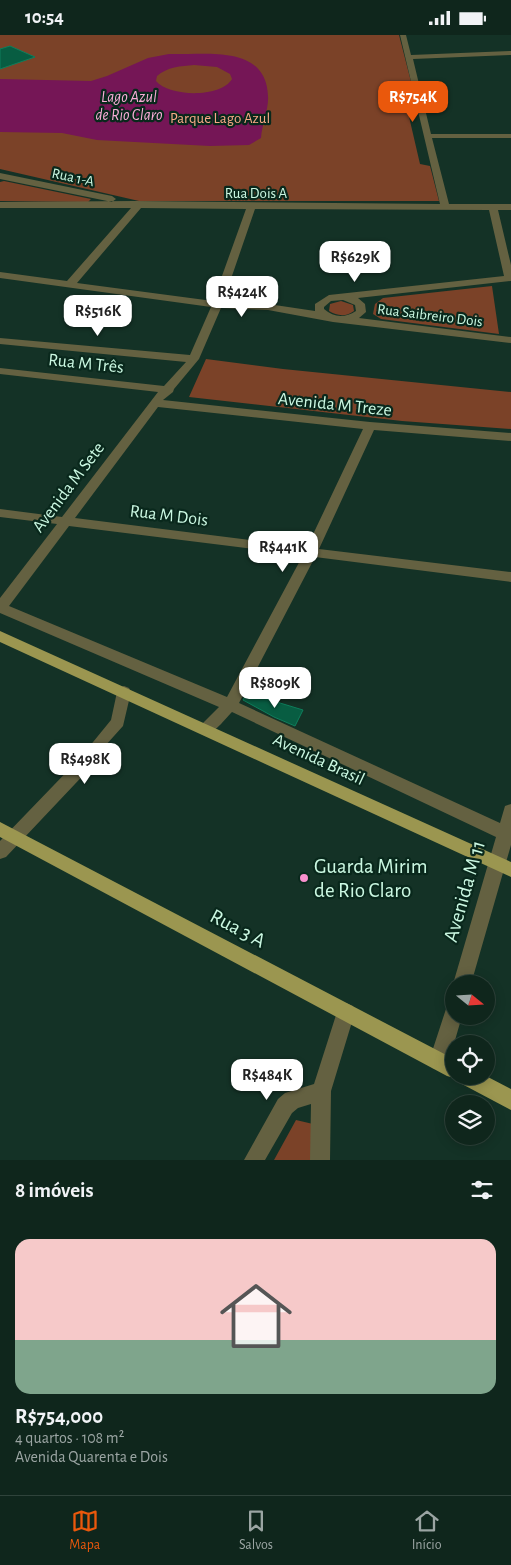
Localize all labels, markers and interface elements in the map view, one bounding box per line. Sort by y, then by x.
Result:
text: 10:54 [25,8,64,27]
pin: R$754K [372,81,454,123]
water label: Lago Azul de Rio Claro [95,89,163,123]
text: R$754K [389,89,437,105]
park label: Parque Lago Azul [170,111,270,126]
street label: Rua 1-A [50,166,96,189]
street label: Rua Dois A [225,186,288,201]
pin: R$629K [314,241,396,283]
text: R$629K [331,249,379,265]
pin: R$424K [201,275,283,318]
text: R$424K [217,284,267,300]
pin: R$516K [57,295,139,337]
street label: Rua Saibreiro Dois [376,302,484,329]
text: R$516K [75,303,121,319]
street label: Rua M Três [47,351,124,377]
street label: Avenida M Treze [277,390,393,420]
street label: Avenida M Sete [29,439,108,536]
street label: Rua M Dois [129,502,209,530]
pin: R$441K [242,531,324,573]
text: R$441K [259,539,307,555]
pin: R$809K [234,667,316,709]
text: R$809K [250,675,300,691]
street label: Avenida Brasil [270,731,367,789]
pin: R$498K [44,743,126,785]
text: R$498K [60,751,110,767]
street label: Avenida M 11 [440,838,489,944]
place label: Guarda Mirim de Rio Claro [314,856,428,901]
marker: Guarda Mirim de Rio Claro [298,872,310,884]
street label: Rua 3 A [207,905,269,952]
north arrow [445,975,495,1025]
map controls [445,975,495,1145]
button: locate [445,1035,495,1085]
pin: R$484K [226,1059,308,1101]
text: R$484K [242,1067,292,1083]
button: layers [445,1095,495,1145]
icon: filters [468,1176,496,1204]
text: 8 imóveis [15,1180,94,1201]
icon: home [211,1271,301,1361]
text: R$754,000 [15,1406,103,1427]
text: 4 quartos · 108 m² [15,1430,124,1446]
text: Avenida Quarenta e Dois [15,1449,168,1465]
tab: Mapa [69,1507,100,1554]
tab: Salvos [239,1507,273,1554]
tab: Início [412,1507,442,1554]

